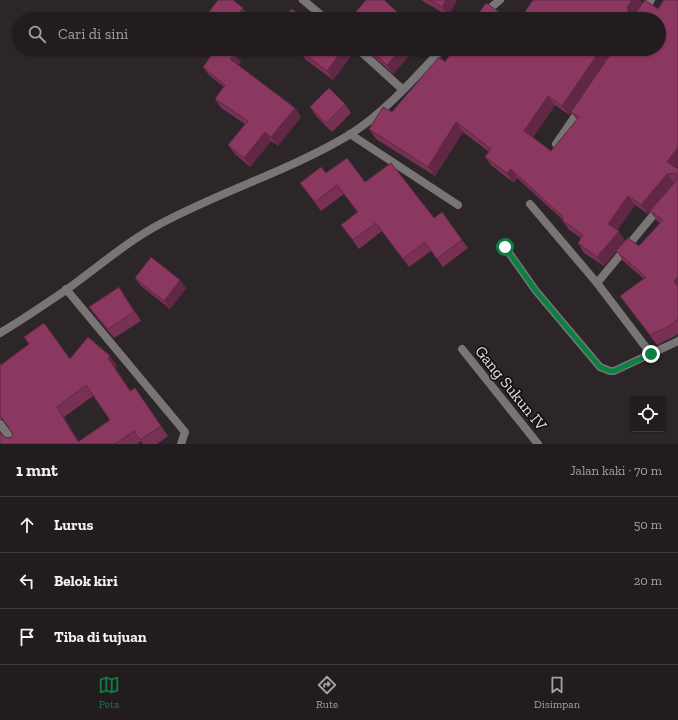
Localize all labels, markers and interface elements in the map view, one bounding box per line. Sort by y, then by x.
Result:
search box [12,12,666,56]
icon: search [26,23,48,45]
text: Cari di sini [58,25,128,43]
route start [496,238,514,256]
street label: Gang Sukun IV [471,342,551,435]
route end [642,345,660,363]
map controls [630,396,666,432]
button: locate [630,396,666,432]
text: 1 mnt [16,460,58,480]
text: Jalan kaki · 70 m [570,463,662,478]
icon: ahead [16,514,38,536]
text: Lurus [54,516,93,534]
text: 50 m [634,517,662,532]
icon: left [16,570,38,592]
text: Belok kiri [54,572,118,590]
text: 20 m [634,573,662,588]
icon: arrive [16,626,38,648]
text: Tiba di tujuan [54,628,147,646]
tab: Peta [98,674,120,711]
tab: Rute [316,674,338,711]
tab: Disimpan [534,674,580,711]

